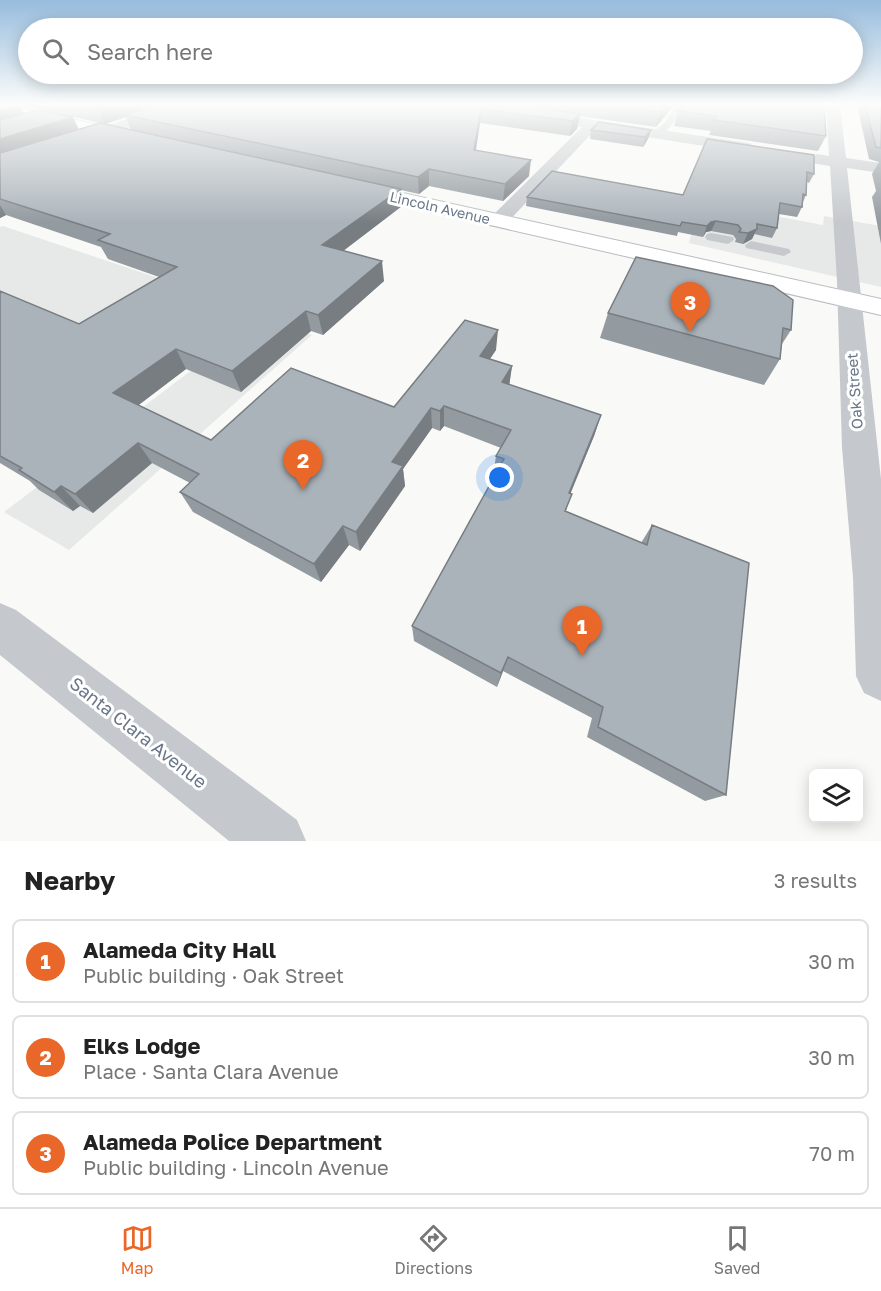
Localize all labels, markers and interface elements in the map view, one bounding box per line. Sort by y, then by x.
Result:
search box [18,18,863,84]
icon: search [39,35,72,68]
text: Search here [87,38,213,65]
street label: Lincoln Avenue [388,188,492,227]
pin: 3 [670,282,710,332]
street label: Oak Street [842,352,866,430]
pin: 2 [284,440,322,490]
your location [485,463,514,492]
pin: 1 [562,606,602,656]
street label: Santa Clara Avenue [66,672,211,792]
map controls [809,769,863,823]
button: layers [809,769,863,823]
text: Nearby [24,865,115,896]
text: 3 results [774,868,857,892]
text: Alameda City Hall [83,936,276,963]
text: 1 [40,949,51,973]
text: 30 m [808,949,855,973]
text: Public building · Oak Street [83,963,344,987]
text: Elks Lodge [83,1032,200,1059]
text: 2 [39,1045,52,1069]
text: 30 m [808,1045,855,1069]
text: Place · Santa Clara Avenue [83,1059,339,1083]
text: Alameda Police Department [83,1128,382,1155]
text: 3 [39,1141,52,1165]
text: 70 m [809,1141,855,1165]
text: Public building · Lincoln Avenue [83,1155,389,1179]
tab: Map [121,1222,154,1278]
tab: Directions [395,1222,473,1278]
tab: Saved [714,1222,760,1278]

